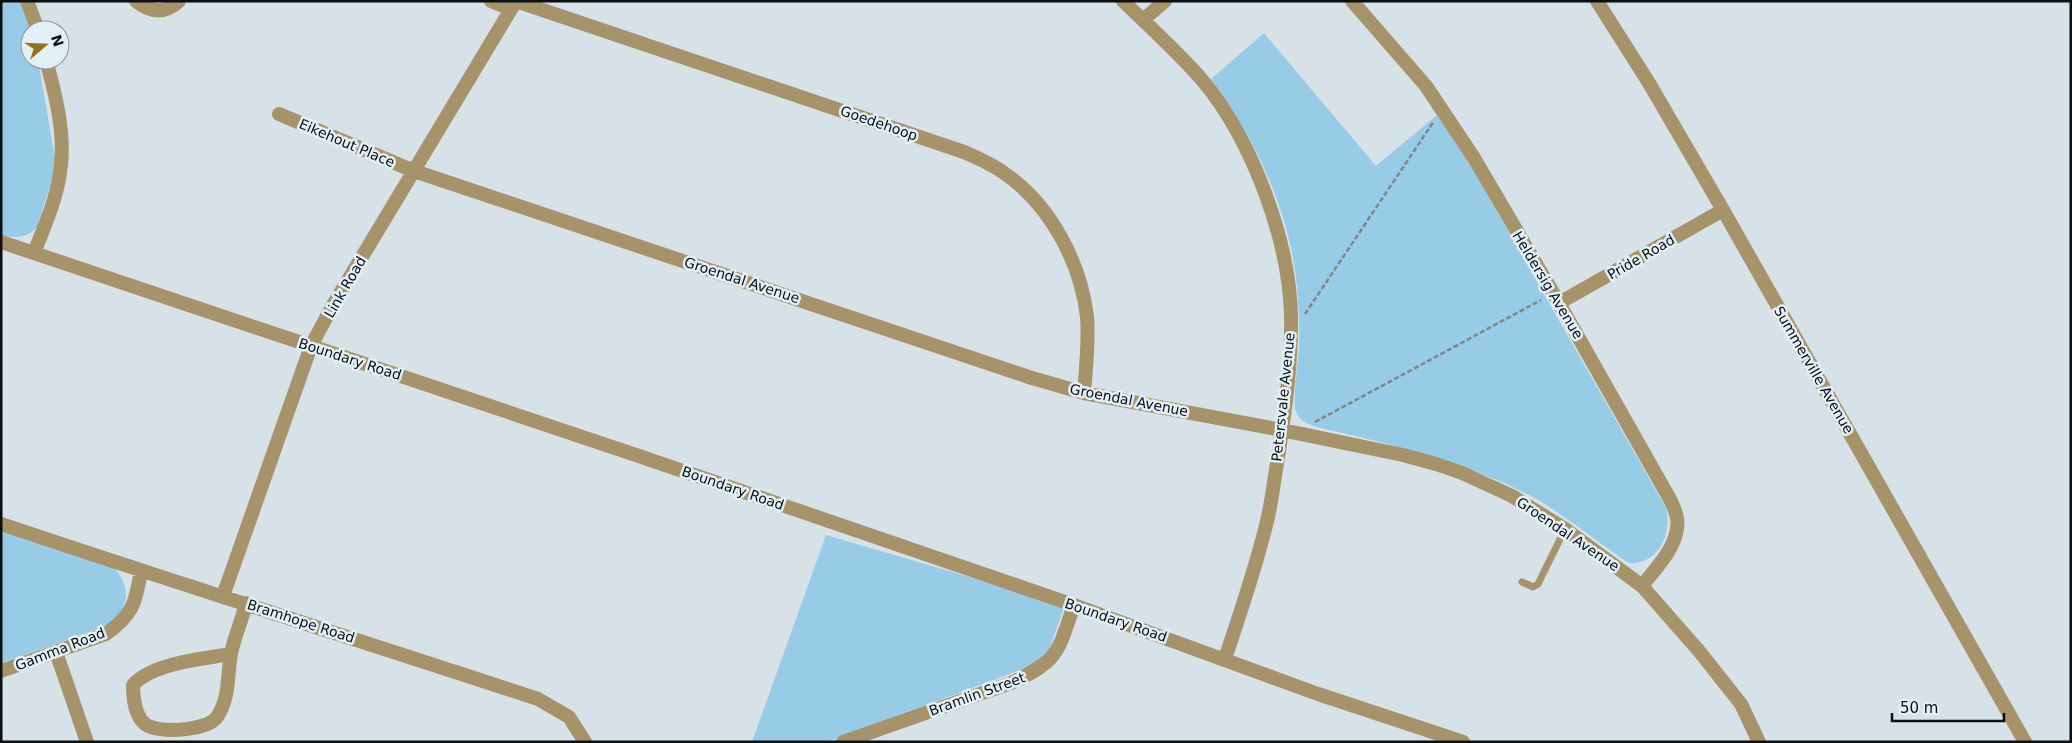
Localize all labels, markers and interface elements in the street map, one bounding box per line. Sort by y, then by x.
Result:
north arrow [20,20,70,70]
text: N [48,33,67,49]
street label: Goedehoop [838,102,920,144]
street label: Eikehout Place [297,116,397,170]
street label: Heldersig Avenue [1510,228,1586,342]
street label: Pride Road [1605,231,1677,283]
street label: Link Road [321,253,369,321]
street label: Groendal Avenue [682,254,802,306]
street label: Summerville Avenue [1771,303,1857,437]
street label: Petersvale Avenue [1268,332,1298,462]
street label: Boundary Road [297,335,403,383]
street label: Groendal Avenue [1068,381,1190,419]
street label: Boundary Road [680,463,786,513]
street label: Groendal Avenue [1514,494,1622,574]
street label: Boundary Road [1063,595,1169,645]
street label: Bramhope Road [245,596,357,646]
street label: Gamma Road [13,625,107,673]
street label: Bramlin Street [927,669,1028,719]
scale bar [1892,690,2004,722]
text: 50 m [1900,699,1938,717]

